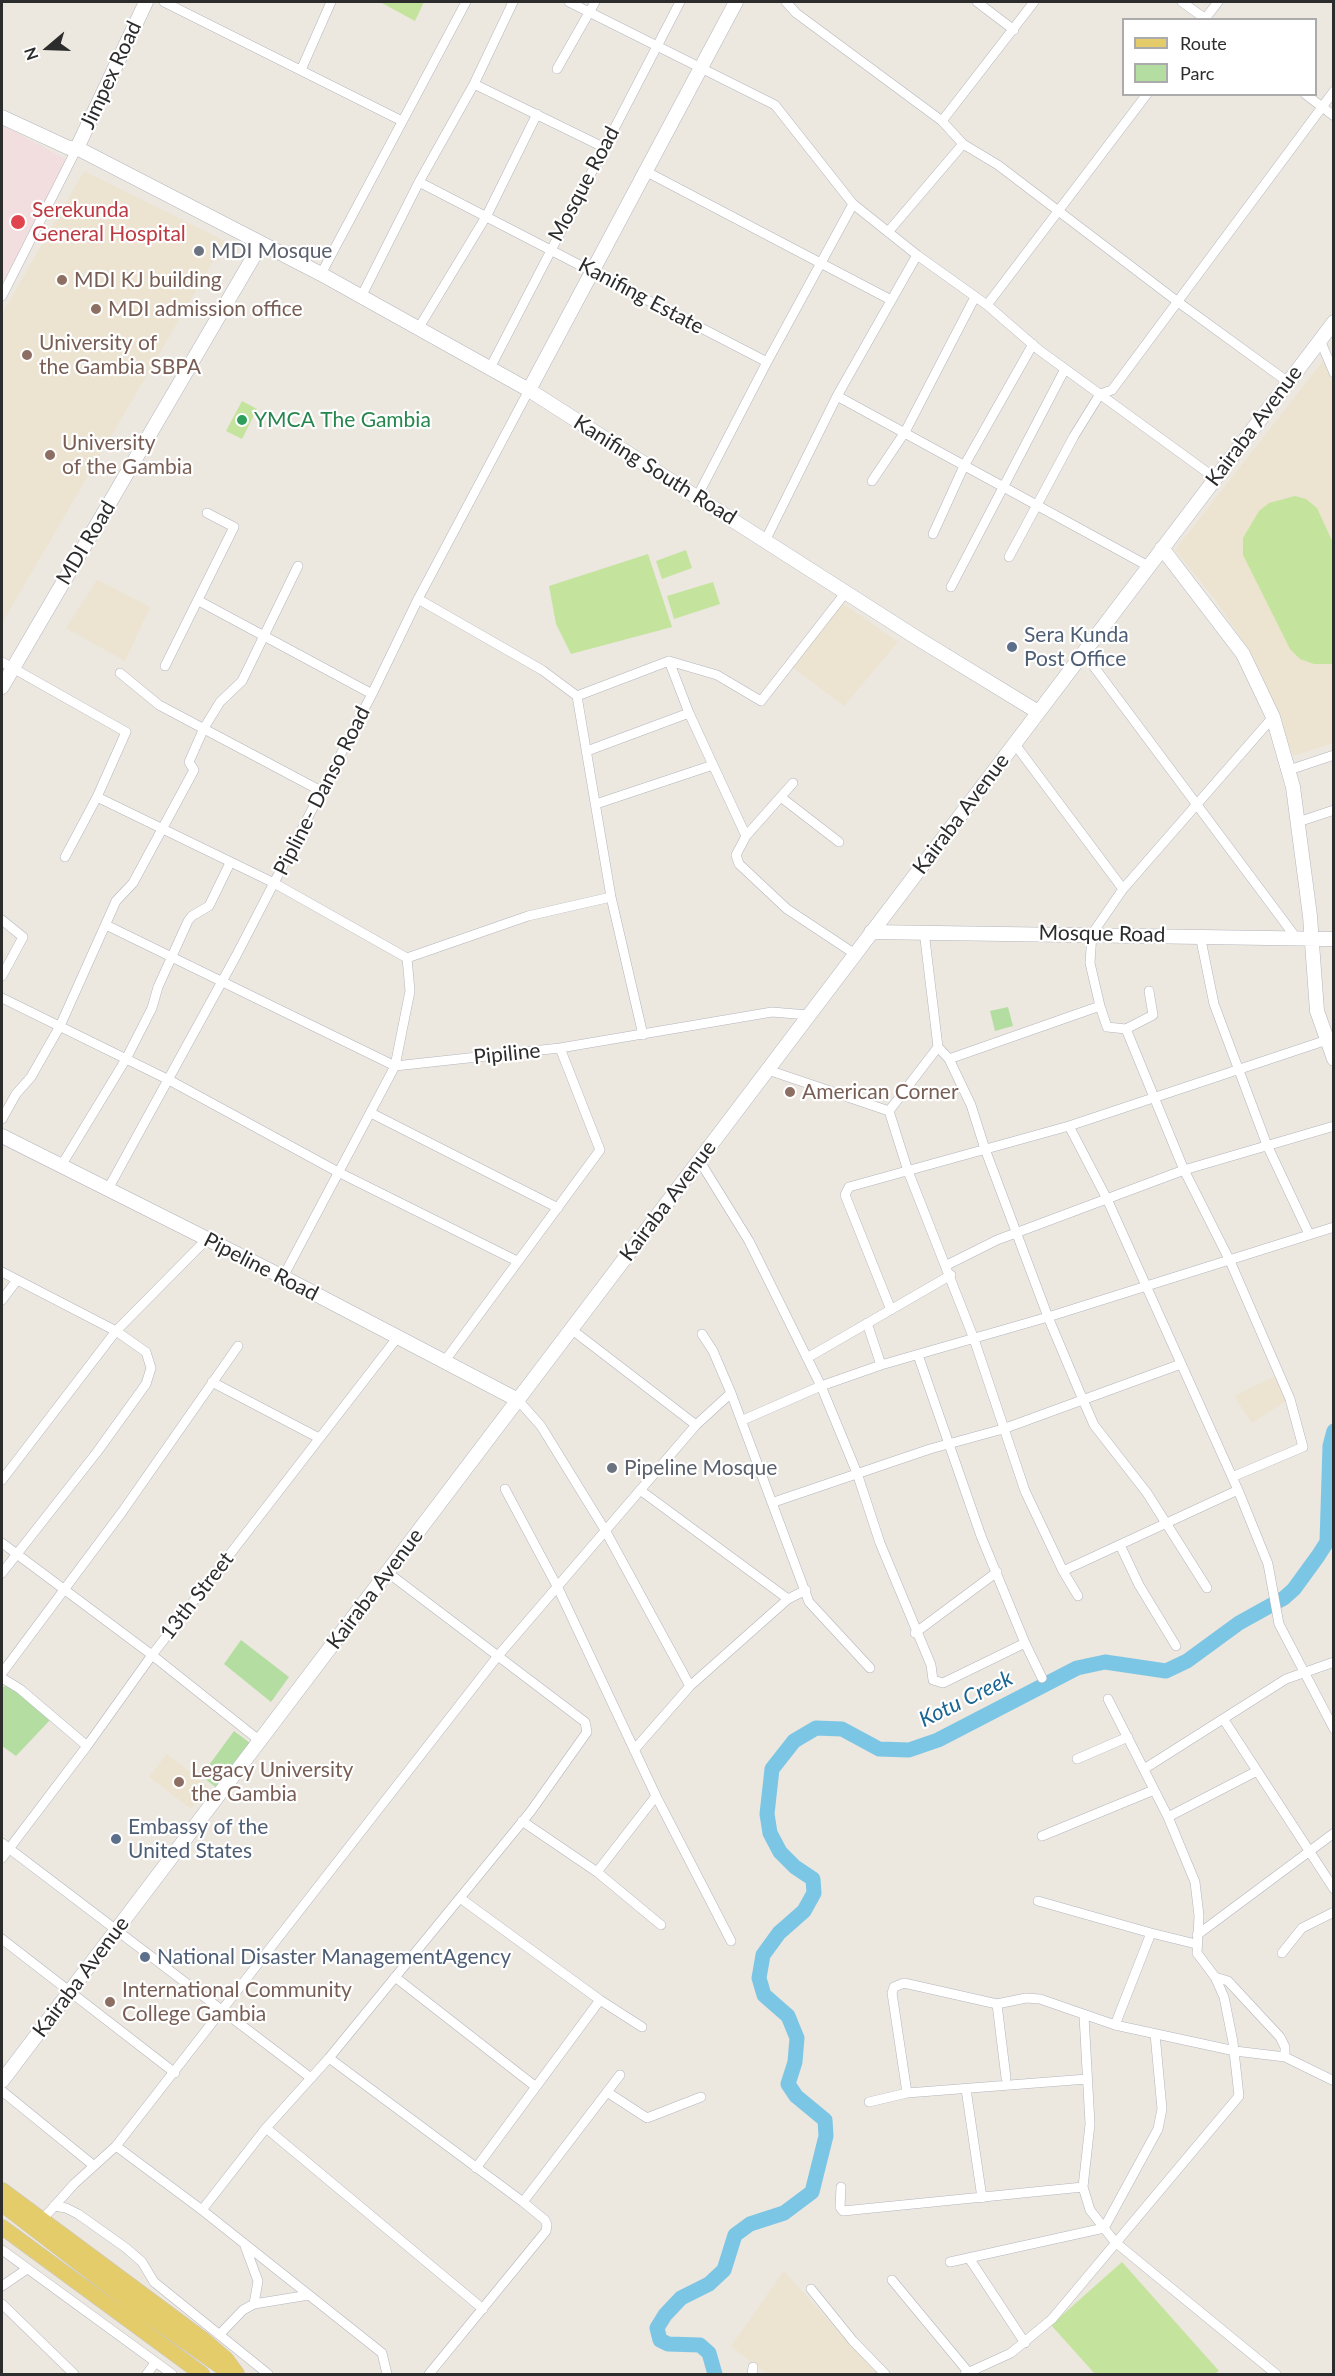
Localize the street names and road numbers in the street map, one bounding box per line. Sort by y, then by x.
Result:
street label: Jimpex Road [75,17,147,133]
street label: Mosque Road [543,122,625,246]
street label: Kanifing Estate [574,252,708,340]
street label: Kairaba Avenue [1201,361,1307,491]
street label: Kanifing South Road [569,410,741,530]
street label: MDI Road [51,497,121,589]
street label: Pipline- Danso Road [269,702,375,880]
street label: Kairaba Avenue [908,749,1014,879]
street label: Mosque Road [1038,920,1166,948]
street label: Pipiline [472,1038,542,1070]
street label: Kairaba Avenue [615,1136,721,1266]
street label: Pipeline Road [200,1227,322,1307]
street label: Kairaba Avenue [322,1524,428,1654]
street label: 13th Street [155,1547,239,1645]
street label: Kairaba Avenue [28,1912,134,2042]

